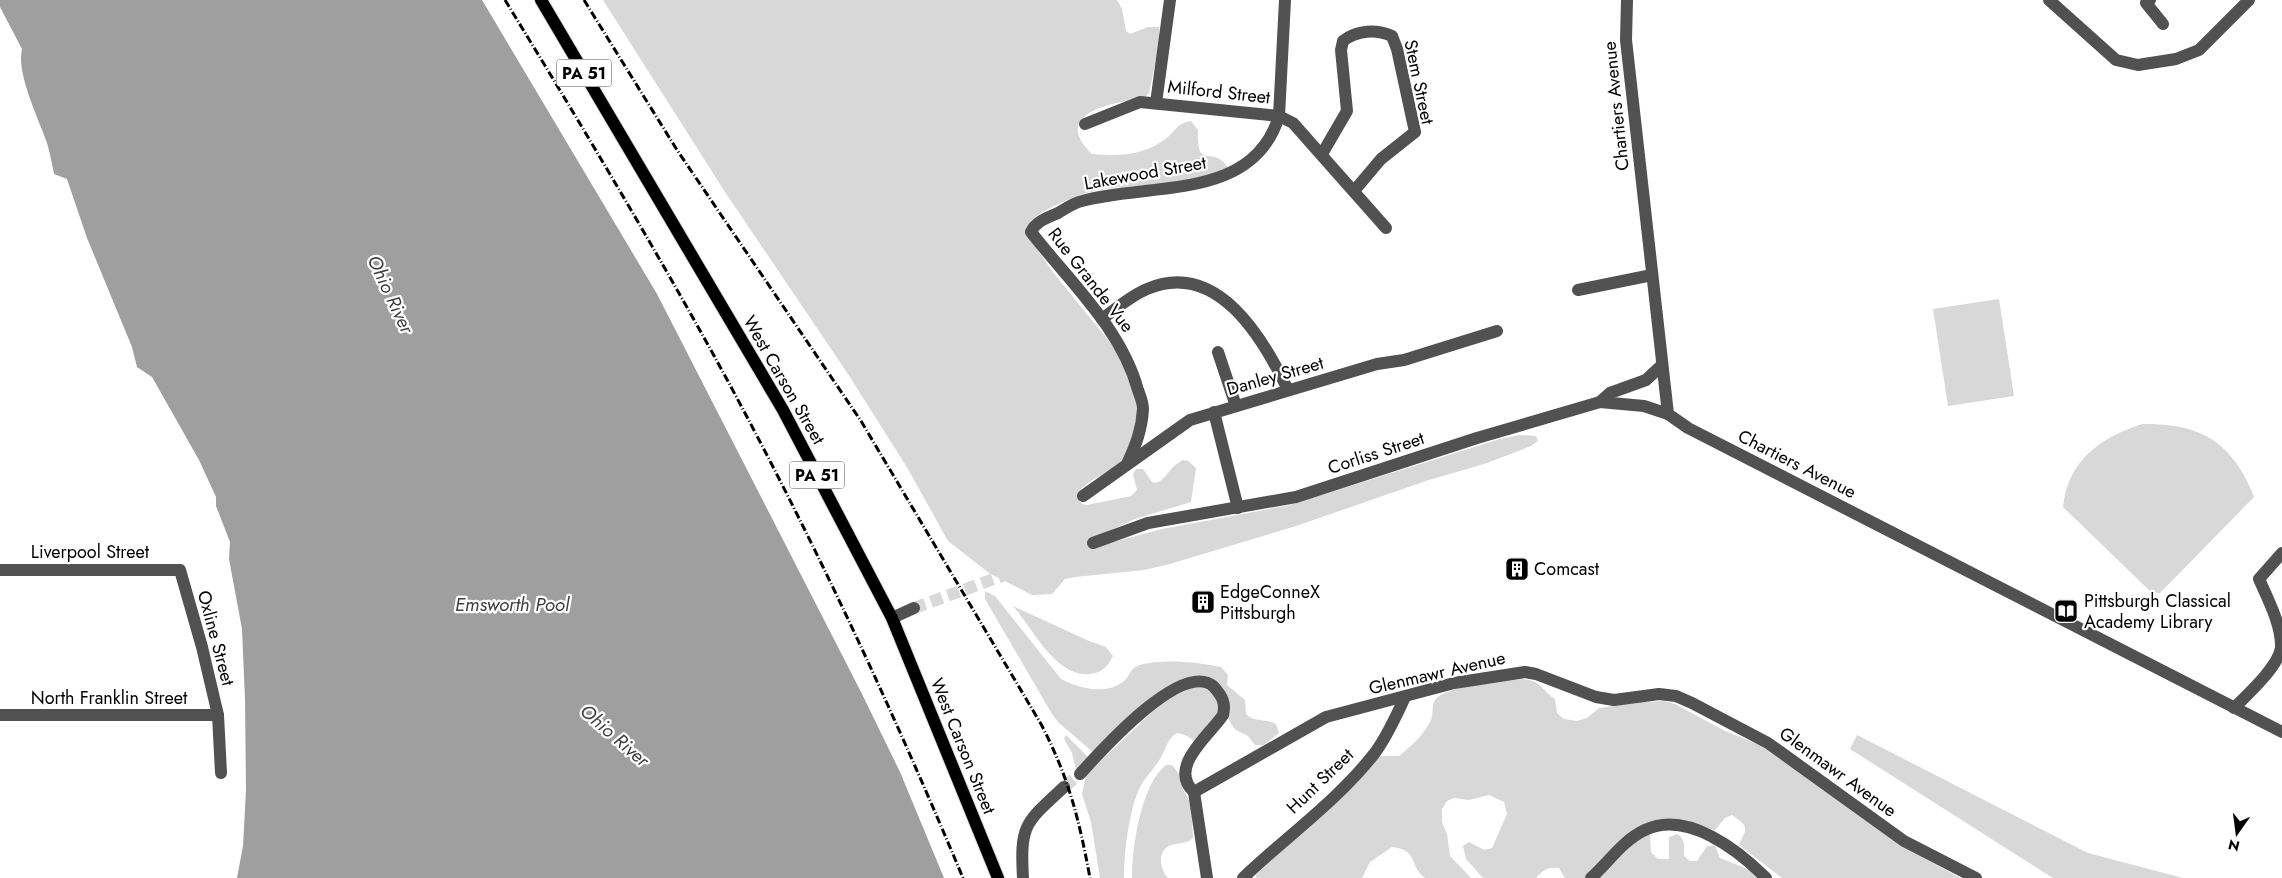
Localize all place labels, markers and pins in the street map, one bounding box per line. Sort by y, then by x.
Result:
building icon: Comcast [1504,556,1530,582]
place label: Comcast [1534,556,1600,582]
place label: EdgeConneX Pittsburgh [1220,579,1320,626]
place label: Pittsburgh Classical Academy Library [2084,588,2231,635]
building icon: EdgeConneX Pittsburgh [1190,589,1216,615]
library icon: Pittsburgh Classical Academy Library [2053,598,2079,624]

